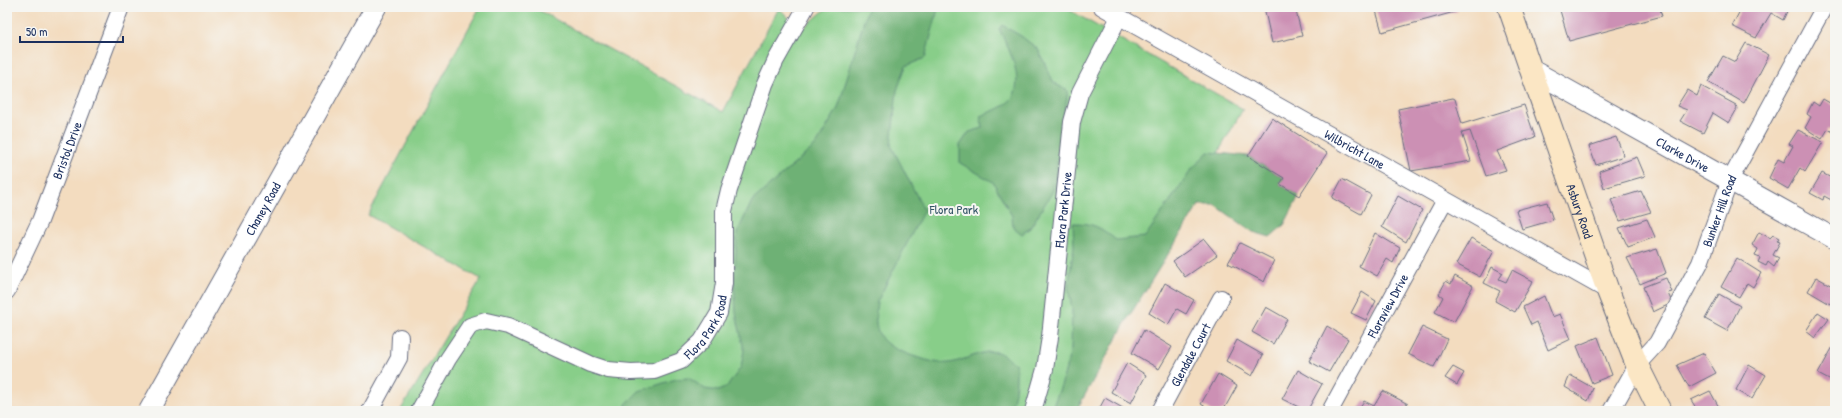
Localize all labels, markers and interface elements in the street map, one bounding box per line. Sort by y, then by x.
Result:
scale bar [20,18,123,44]
text: 50 m [26,23,47,40]
street label: Bristol Drive [48,119,86,182]
street label: Wilbricht Lane [1321,125,1388,173]
street label: Clarke Drive [1653,132,1713,176]
street label: Flora Park Drive [1050,171,1076,249]
street label: Bunker Hill Road [1698,171,1740,249]
street label: Chaney Road [240,179,285,239]
street label: Asbury Road [1562,181,1598,241]
park label: Flora Park [929,200,979,218]
street label: Floraview Drive [1362,270,1412,342]
street label: Flora Park Road [679,294,731,364]
street label: Glendale Court [1166,319,1215,390]

